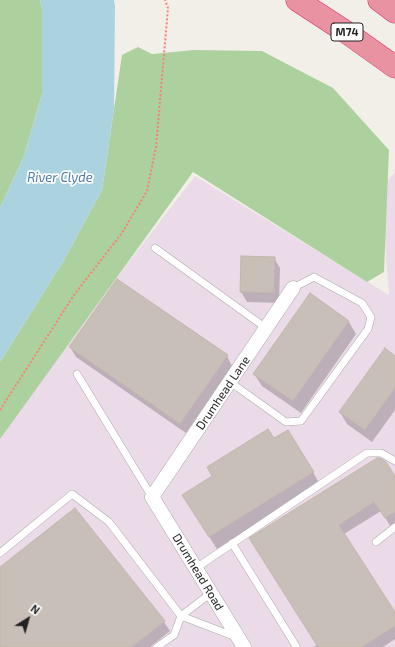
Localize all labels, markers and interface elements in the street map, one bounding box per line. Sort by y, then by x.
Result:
road number: M74 [331,23,363,41]
water label: River Clyde [27,170,93,186]
street label: Drumhead Lane [193,353,253,433]
street label: Drumhead Road [169,531,227,613]
north arrow [8,599,48,639]
text: N [28,601,43,617]

